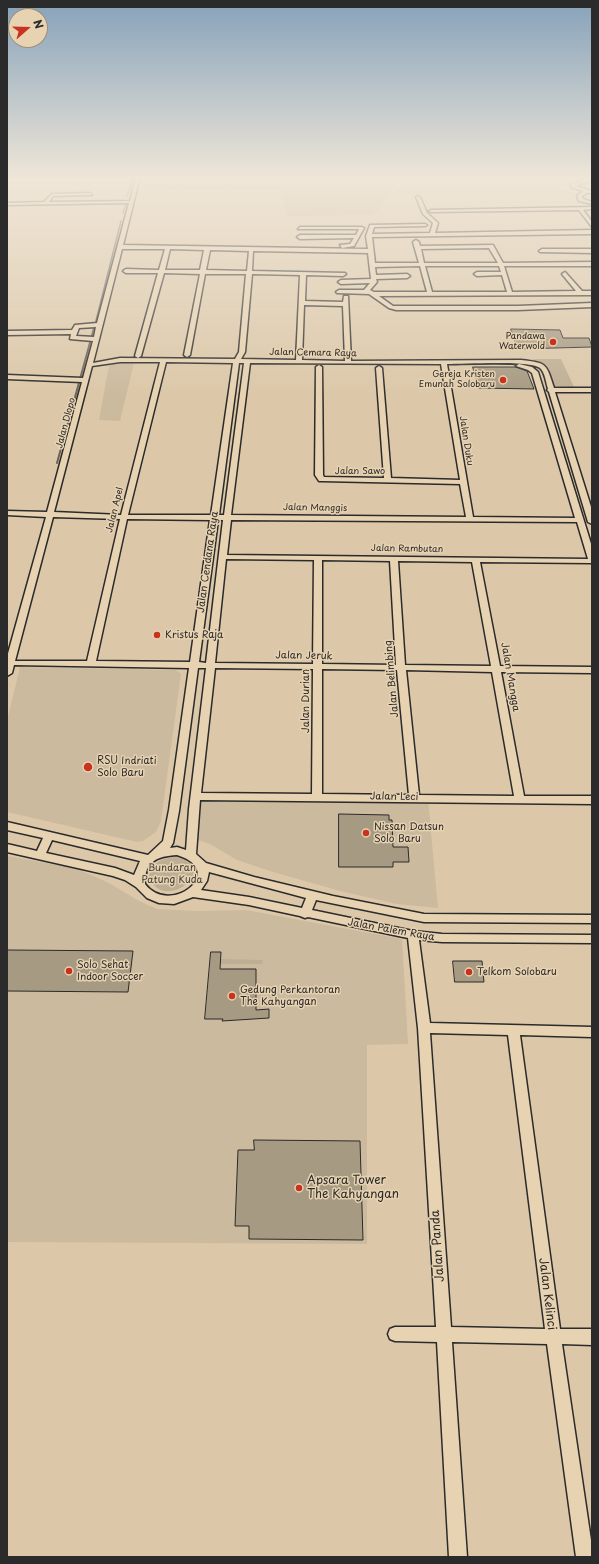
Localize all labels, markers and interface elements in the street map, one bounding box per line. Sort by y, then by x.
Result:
north arrow [8,8,48,48]
text: N [29,17,48,31]
place label: Pandawa Waterwold [499,332,545,353]
marker: Pandawa Waterwold [548,337,558,347]
street label: Jalan Cemara Raya [269,347,357,359]
place label: Gereja Kristen Emunah Solobaru [419,370,495,391]
marker: Gereja Kristen Emunah Solobaru [498,375,508,385]
street label: Jalan Dlopo [54,397,78,449]
street label: Jalan Duku [457,415,475,467]
street label: Jalan Sawo [335,467,385,477]
street label: Jalan Apel [104,486,126,534]
street label: Jalan Manggis [283,502,347,514]
street label: Jalan Cendana Raya [195,511,221,613]
street label: Jalan Rambutan [371,543,443,555]
place label: Kristus Raja [165,629,223,641]
marker: Kristus Raja [152,630,162,640]
street label: Jalan Belimbing [383,640,401,718]
street label: Jalan Mangga [498,641,522,713]
street label: Jalan Jeruk [275,649,333,663]
street label: Jalan Durian [300,669,312,733]
place label: RSU Indriati Solo Baru [97,755,157,778]
marker: RSU Indriati Solo Baru [82,761,94,773]
street label: Jalan Leci [370,791,418,803]
place label: Nissan Datsun Solo Baru [374,821,444,844]
marker: Nissan Datsun Solo Baru [361,828,371,838]
park label: Bundaran Patung Kuda [141,862,203,886]
street label: Jalan Palem Raya [347,916,435,944]
place label: Solo Sehat Indoor Soccer [77,959,143,982]
marker: Solo Sehat Indoor Soccer [64,966,74,976]
place label: Telkom Solobaru [477,966,557,978]
marker: Telkom Solobaru [464,967,474,977]
place label: Gedung Perkantoran The Kahyangan [240,984,340,1008]
marker: Gedung Perkantoran The Kahyangan [227,991,237,1001]
place label: Apsara Tower The Kahyangan [307,1174,399,1202]
marker: Apsara Tower The Kahyangan [294,1183,304,1193]
street label: Jalan Panda [428,1209,448,1283]
street label: Jalan Kelinci [535,1257,559,1331]

